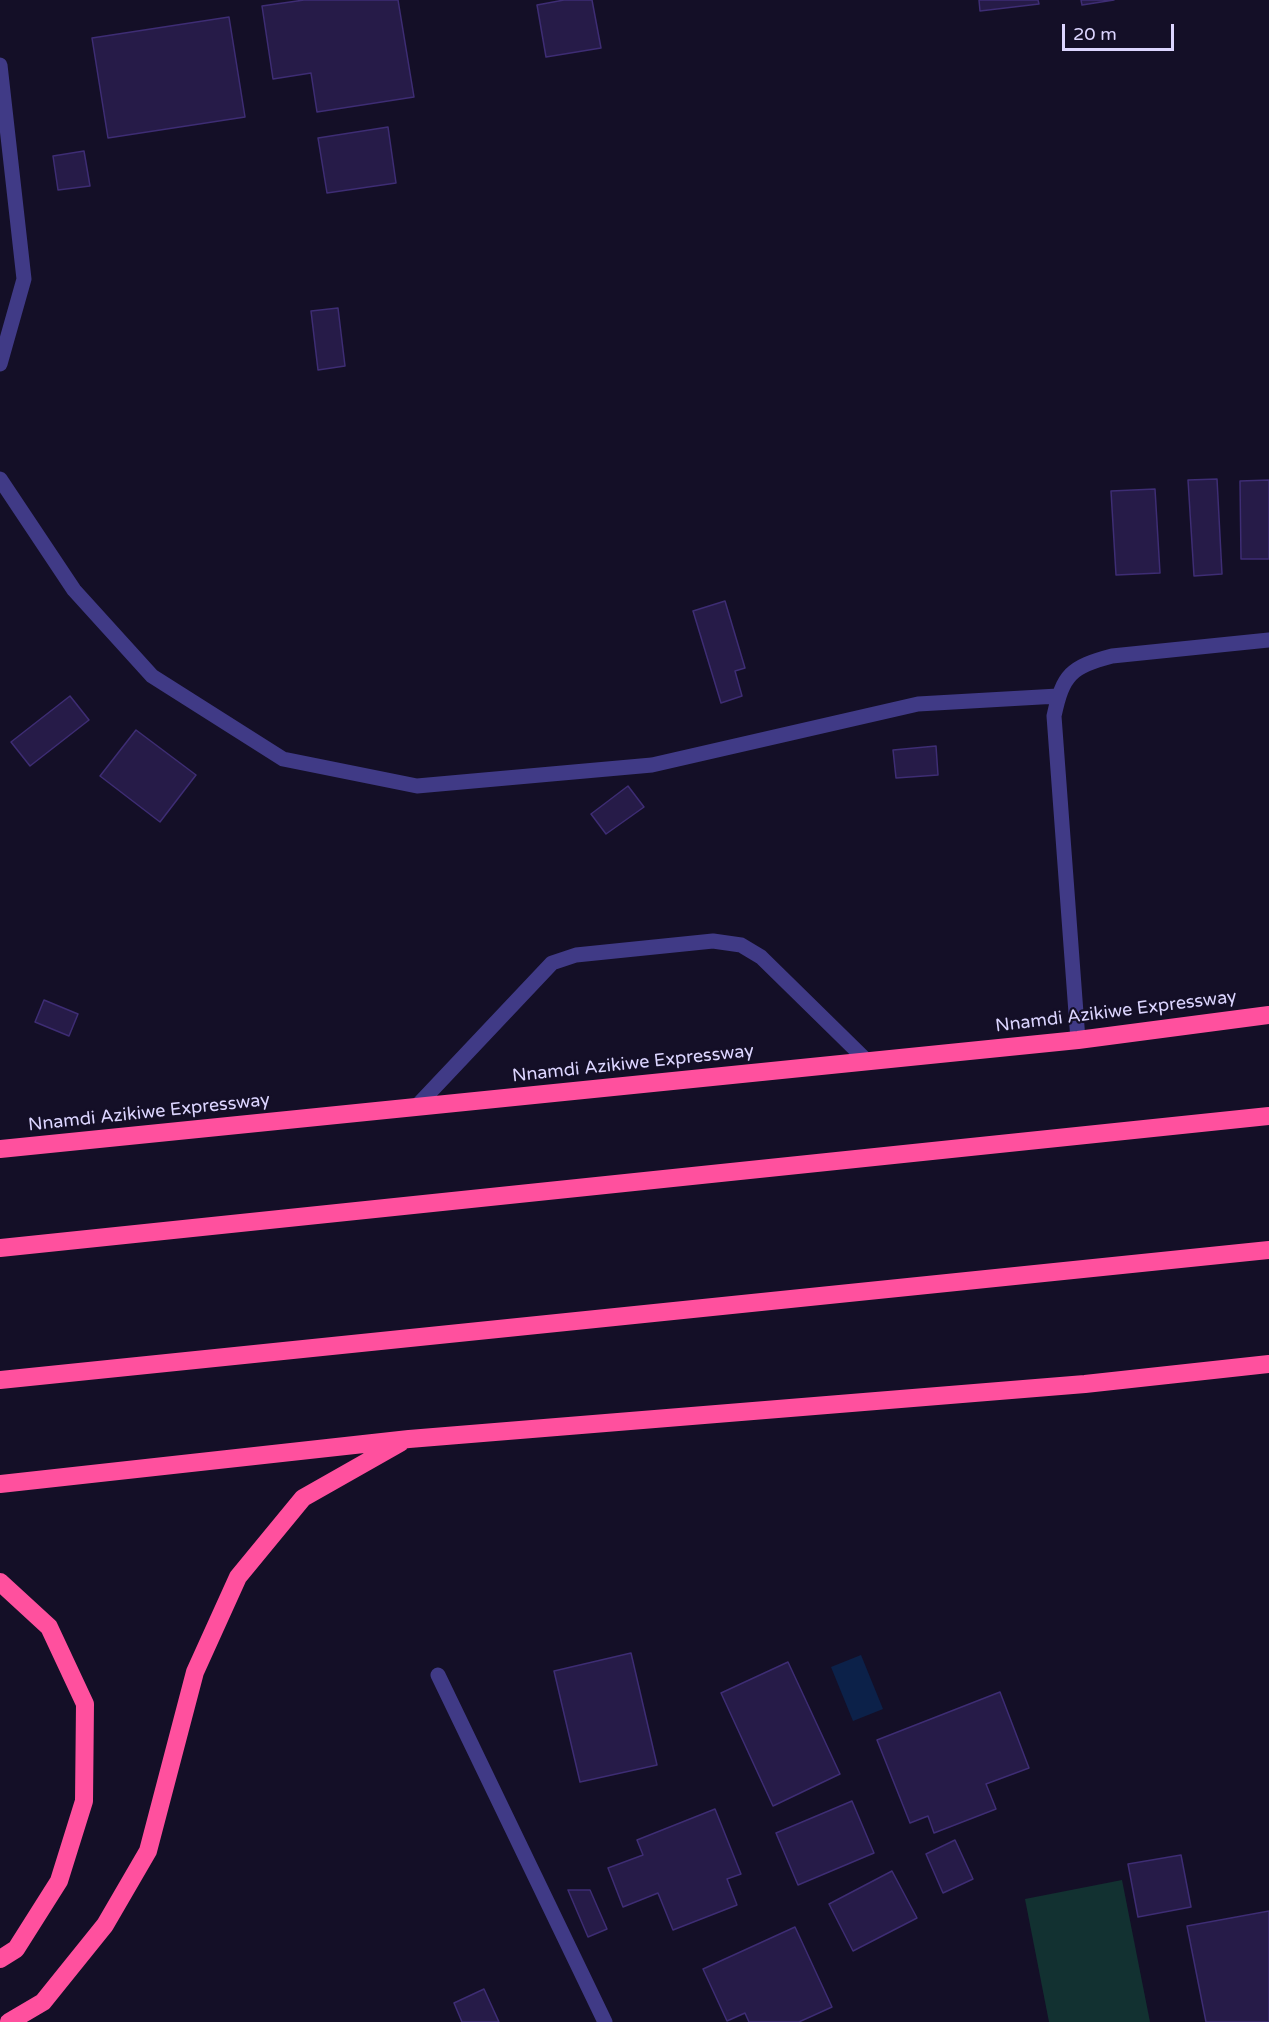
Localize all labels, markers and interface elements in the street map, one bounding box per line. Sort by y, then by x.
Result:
scale bar [1065,12,1178,50]
text: 20 m [1073,23,1117,45]
street label: Nnamdi Azikiwe Expressway [994,986,1238,1038]
street label: Nnamdi Azikiwe Expressway [511,1041,755,1087]
street label: Nnamdi Azikiwe Expressway [27,1090,271,1136]

